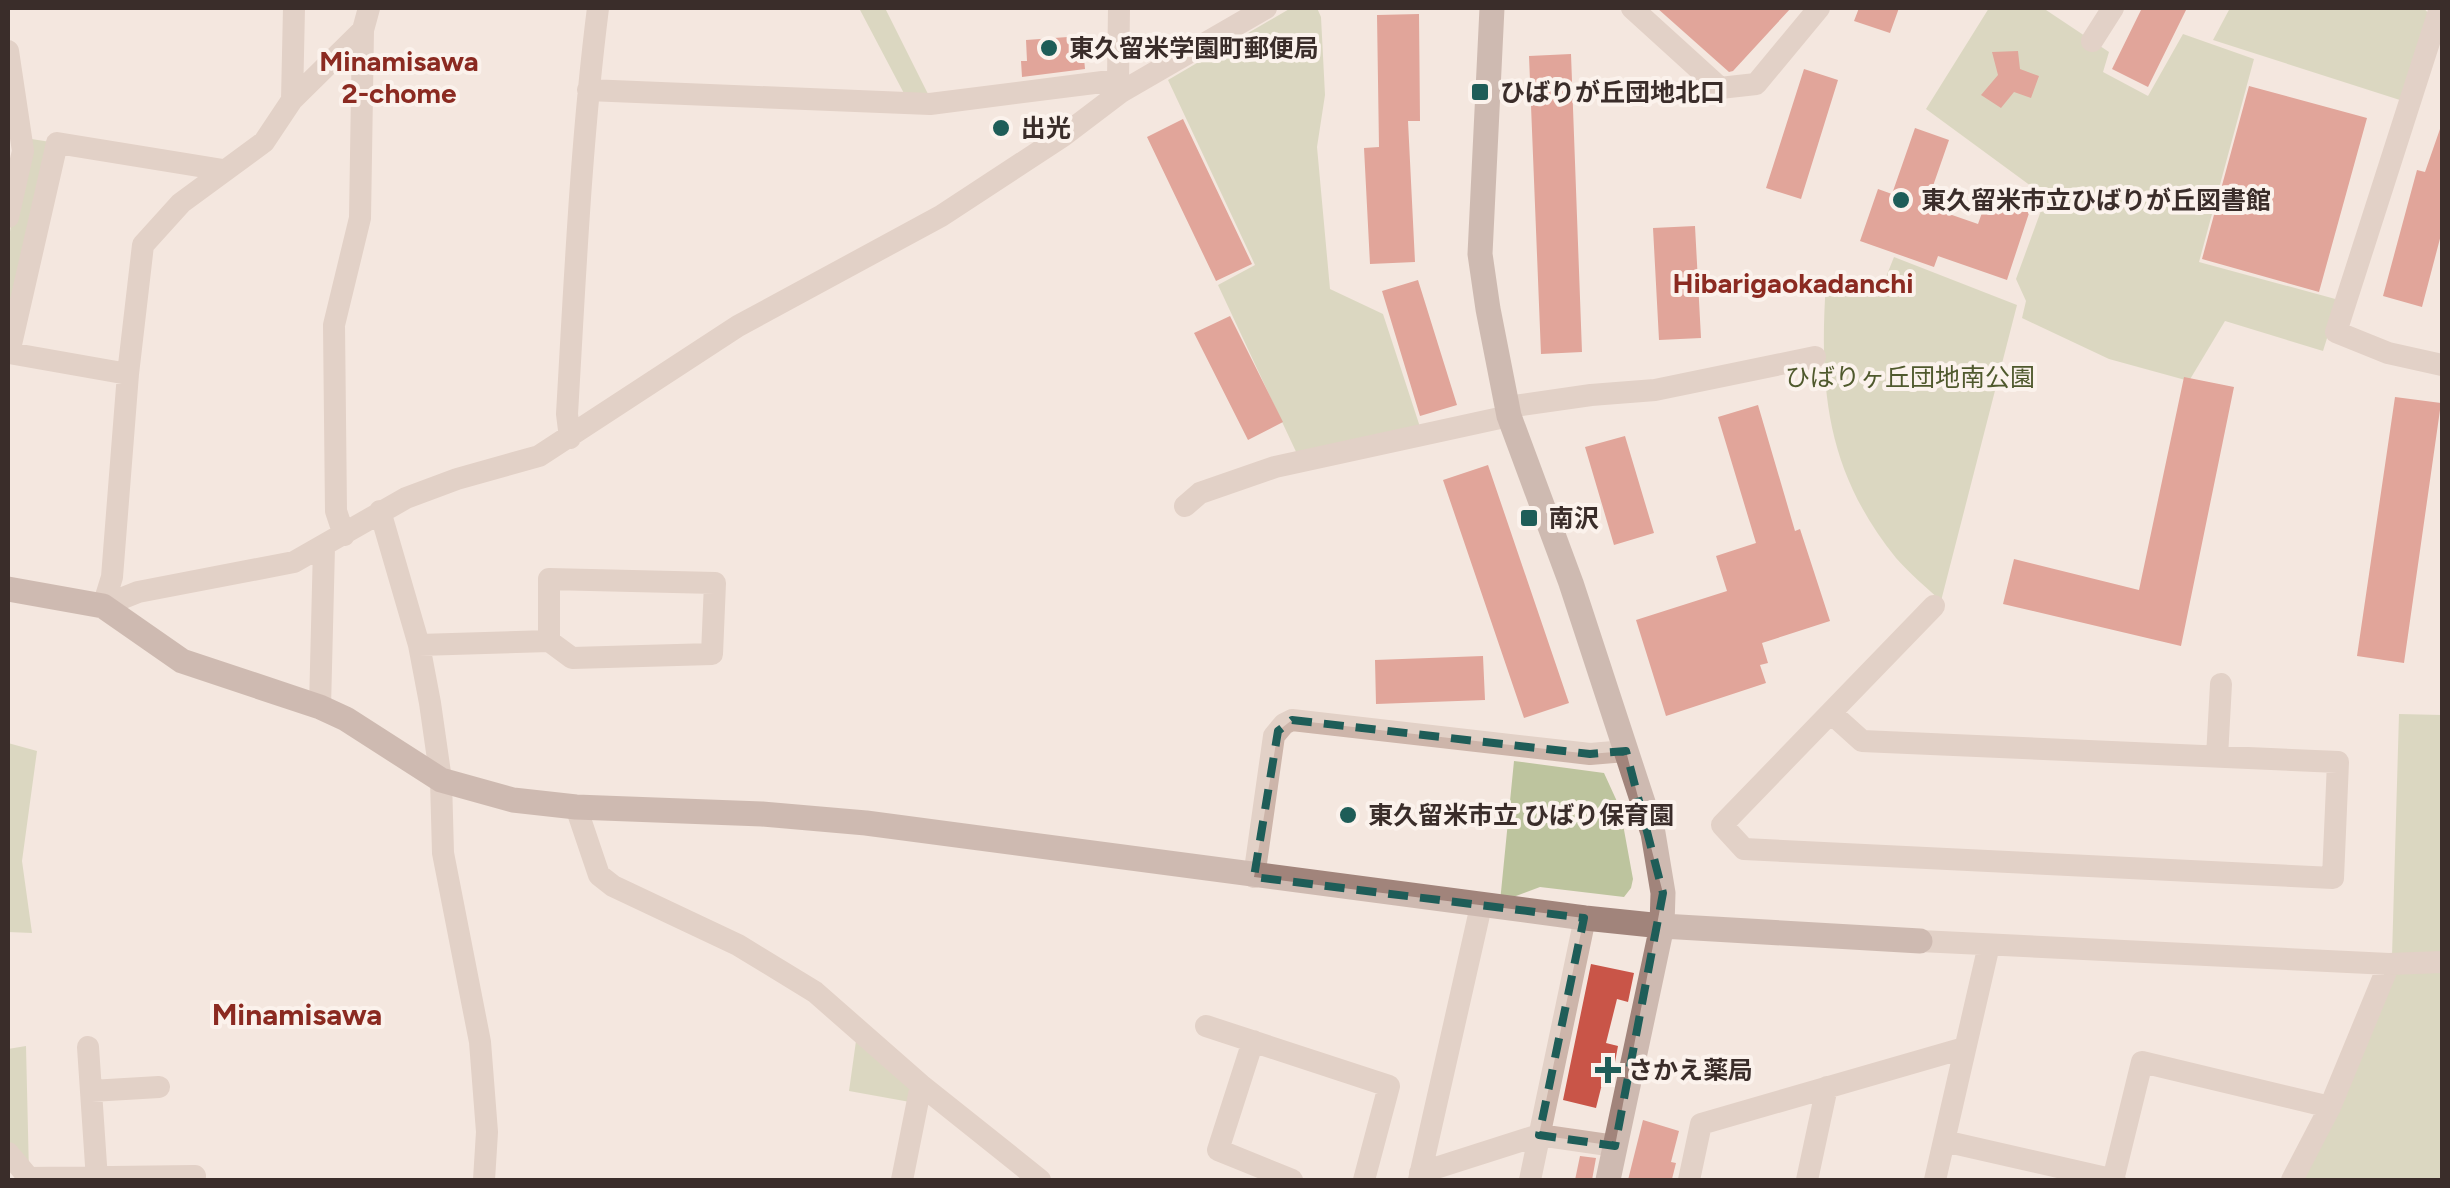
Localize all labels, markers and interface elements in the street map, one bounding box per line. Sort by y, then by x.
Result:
place label: 東久留米学園町郵便局 [1069,33,1319,63]
marker: 東久留米学園町郵便局 [1038,37,1060,59]
district label: Minamisawa 2-chome [319,44,479,110]
place label: ひばりが丘団地北口 [1500,77,1725,107]
marker: ひばりが丘団地北口 [1469,81,1491,103]
place label: 出光 [1021,113,1071,143]
marker: 出光 [990,117,1012,139]
place label: 東久留米市立ひばりが丘図書館 [1921,185,2271,215]
marker: 東久留米市立ひばりが丘図書館 [1890,189,1912,211]
district label: Hibarigaokadanchi [1672,266,1914,300]
park label: ひばりヶ丘団地南公園 [1785,362,2035,392]
place label: 南沢 [1549,503,1599,533]
marker: 南沢 [1518,507,1540,529]
place label: 東久留米市立 ひばり保育園 [1368,800,1674,830]
marker: 東久留米市立 ひばり保育園 [1337,804,1359,826]
district label: Minamisawa [212,996,382,1033]
place label: さかえ薬局 [1628,1055,1753,1085]
marker: さかえ薬局 [1597,1059,1619,1081]

